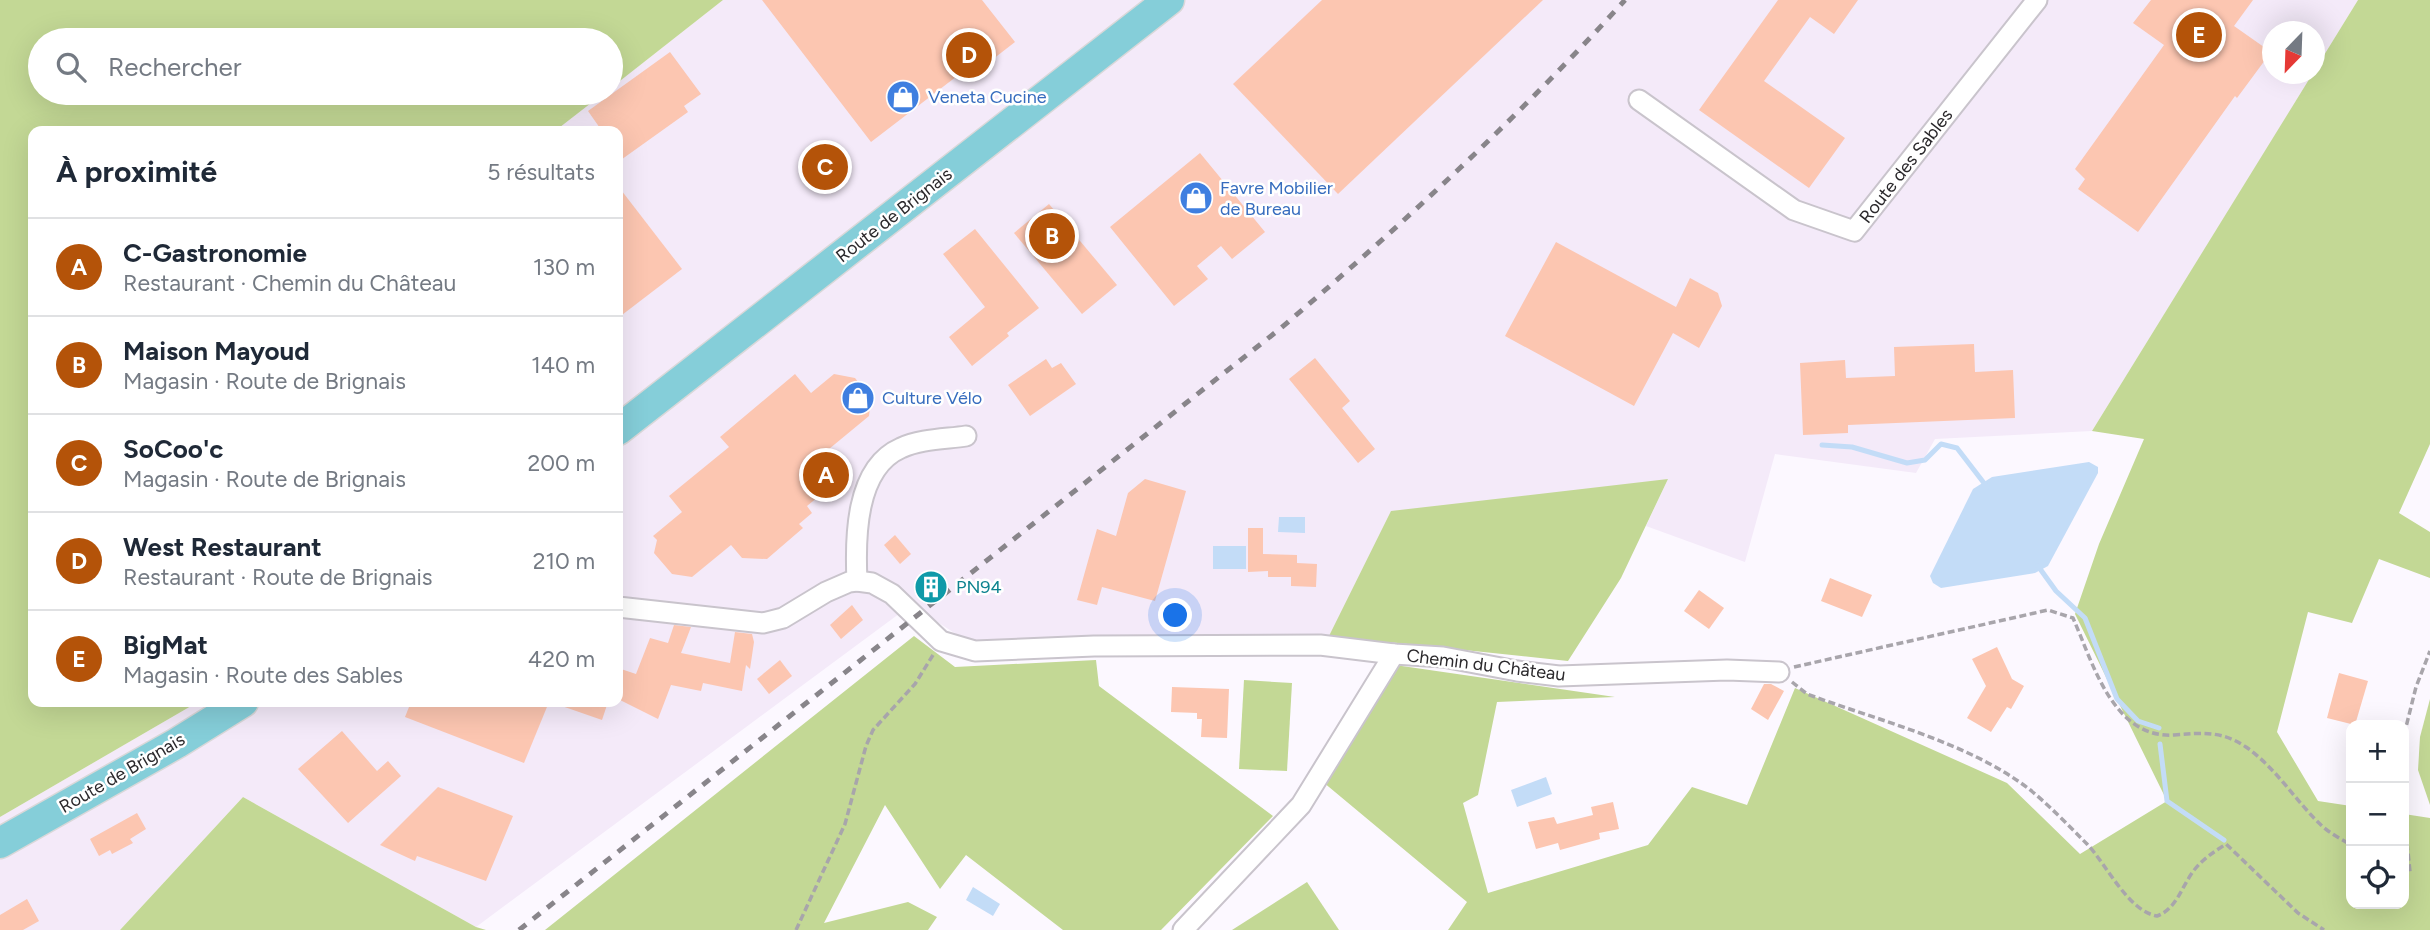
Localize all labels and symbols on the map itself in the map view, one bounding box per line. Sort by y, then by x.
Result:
pin: E [2176,9,2222,61]
north arrow [2262,21,2325,84]
pin: D [946,29,992,81]
shop icon: Veneta Cucine [884,78,922,116]
place label: Veneta Cucine [928,86,1047,108]
street label: Route des Sables [1855,104,1957,228]
pin: C [802,141,848,193]
street label: Route de Brignais [832,163,956,267]
place label: Favre Mobilier de Bureau [1220,177,1333,220]
shop icon: Favre Mobilier de Bureau [1177,179,1215,217]
pin: B [1029,210,1075,262]
shop icon: Culture Vélo [839,379,877,417]
place label: Culture Vélo [882,387,982,409]
pin: A [803,449,849,501]
building icon: PN94 [912,568,950,606]
place label: PN94 [956,576,1002,598]
your location [1158,598,1192,632]
street label: Chemin du Château [1405,644,1567,686]
street label: Route de Brignais [55,728,189,818]

